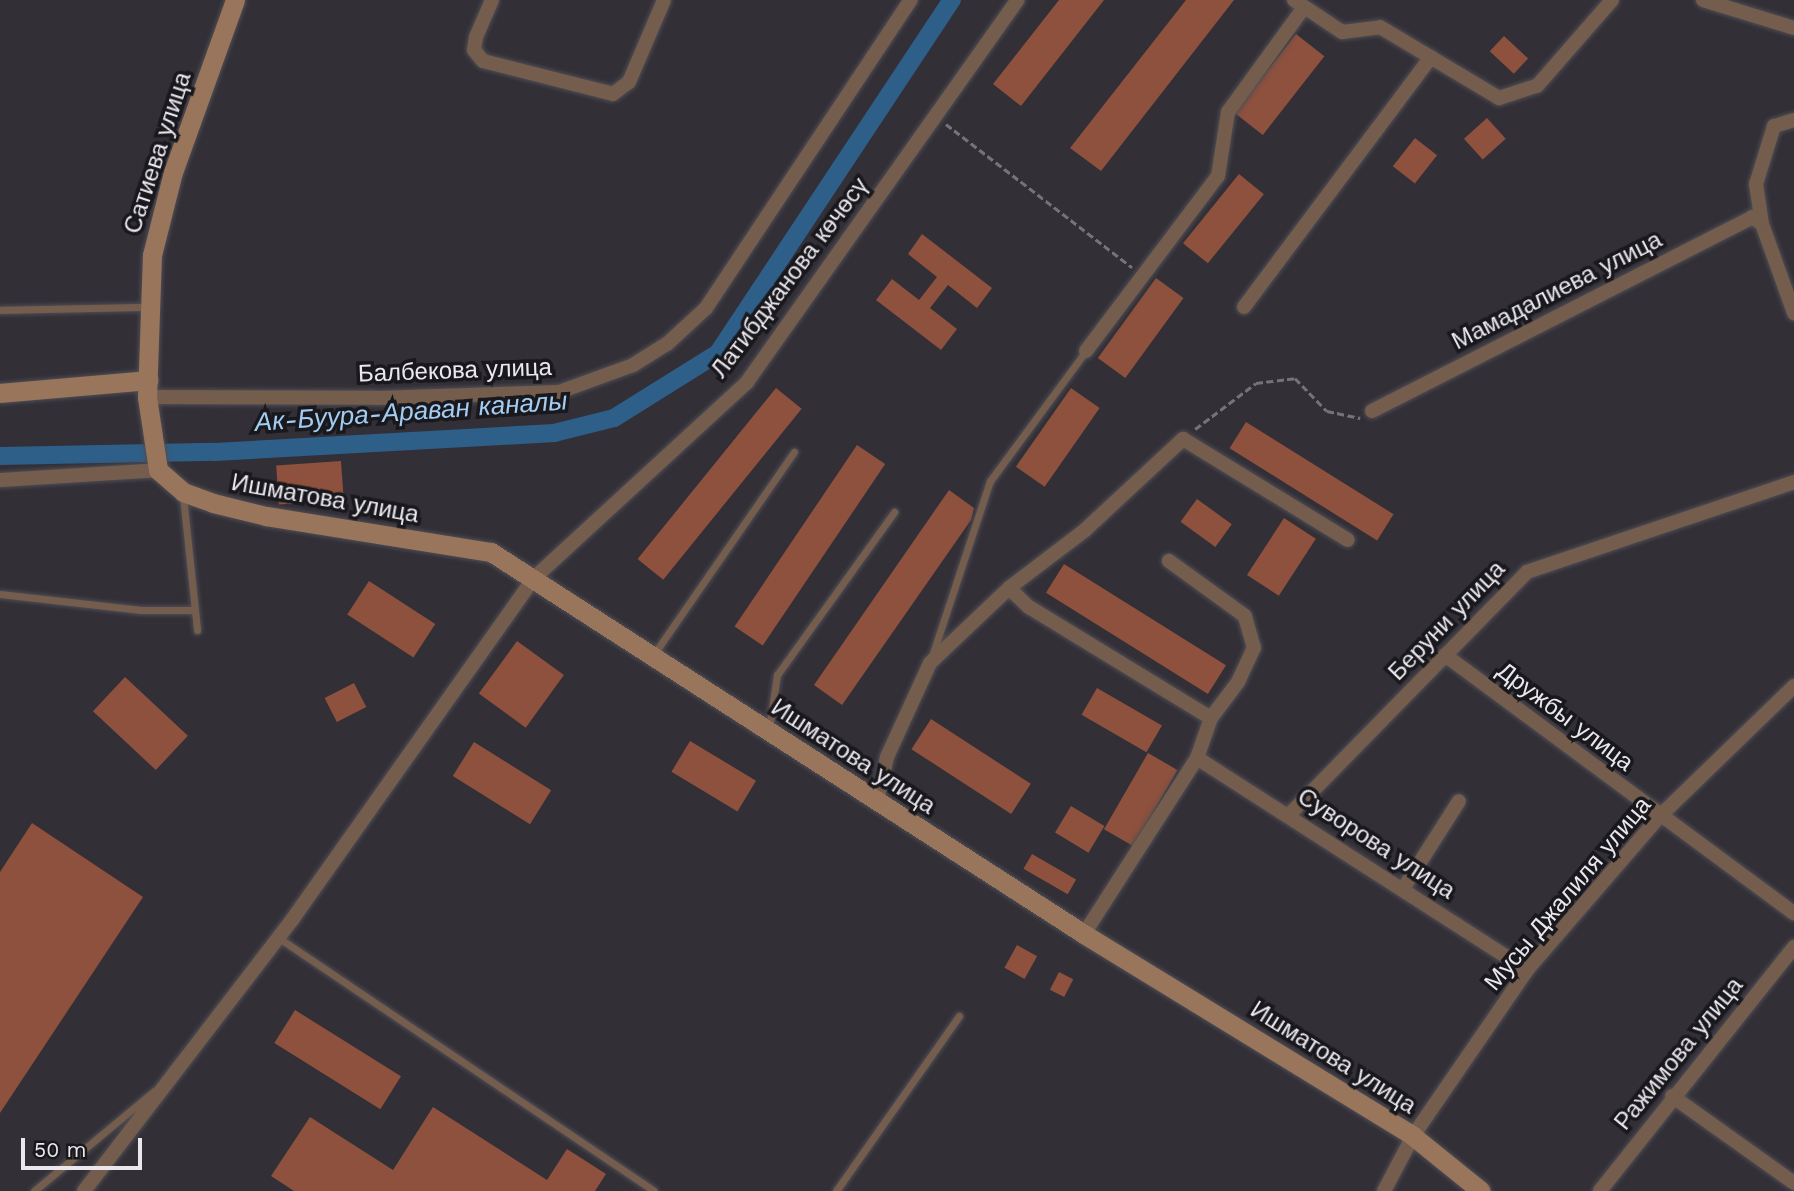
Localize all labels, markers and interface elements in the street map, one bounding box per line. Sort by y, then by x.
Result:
street label: Сатиева улица [118,69,198,237]
street label: Латибджанова көчөсү [705,172,875,384]
street label: Мамадалиева улица [1447,226,1667,356]
street label: Балбекова улица [358,353,552,389]
water label: Ак-Буура-Араван каналы [254,386,568,438]
street label: Ишматова улица [229,468,421,530]
street label: Беруни улица [1383,555,1511,687]
street label: Дружбы улица [1491,656,1639,778]
street label: Ишматова улица [766,693,940,821]
street label: Суворова улица [1292,782,1460,906]
street label: Мусы Джалиля улица [1479,791,1657,997]
street label: Ражимова улица [1609,972,1749,1136]
street label: Ишматова улица [1245,995,1421,1121]
scale bar [24,1124,145,1168]
text: 50 m [34,1137,86,1162]

